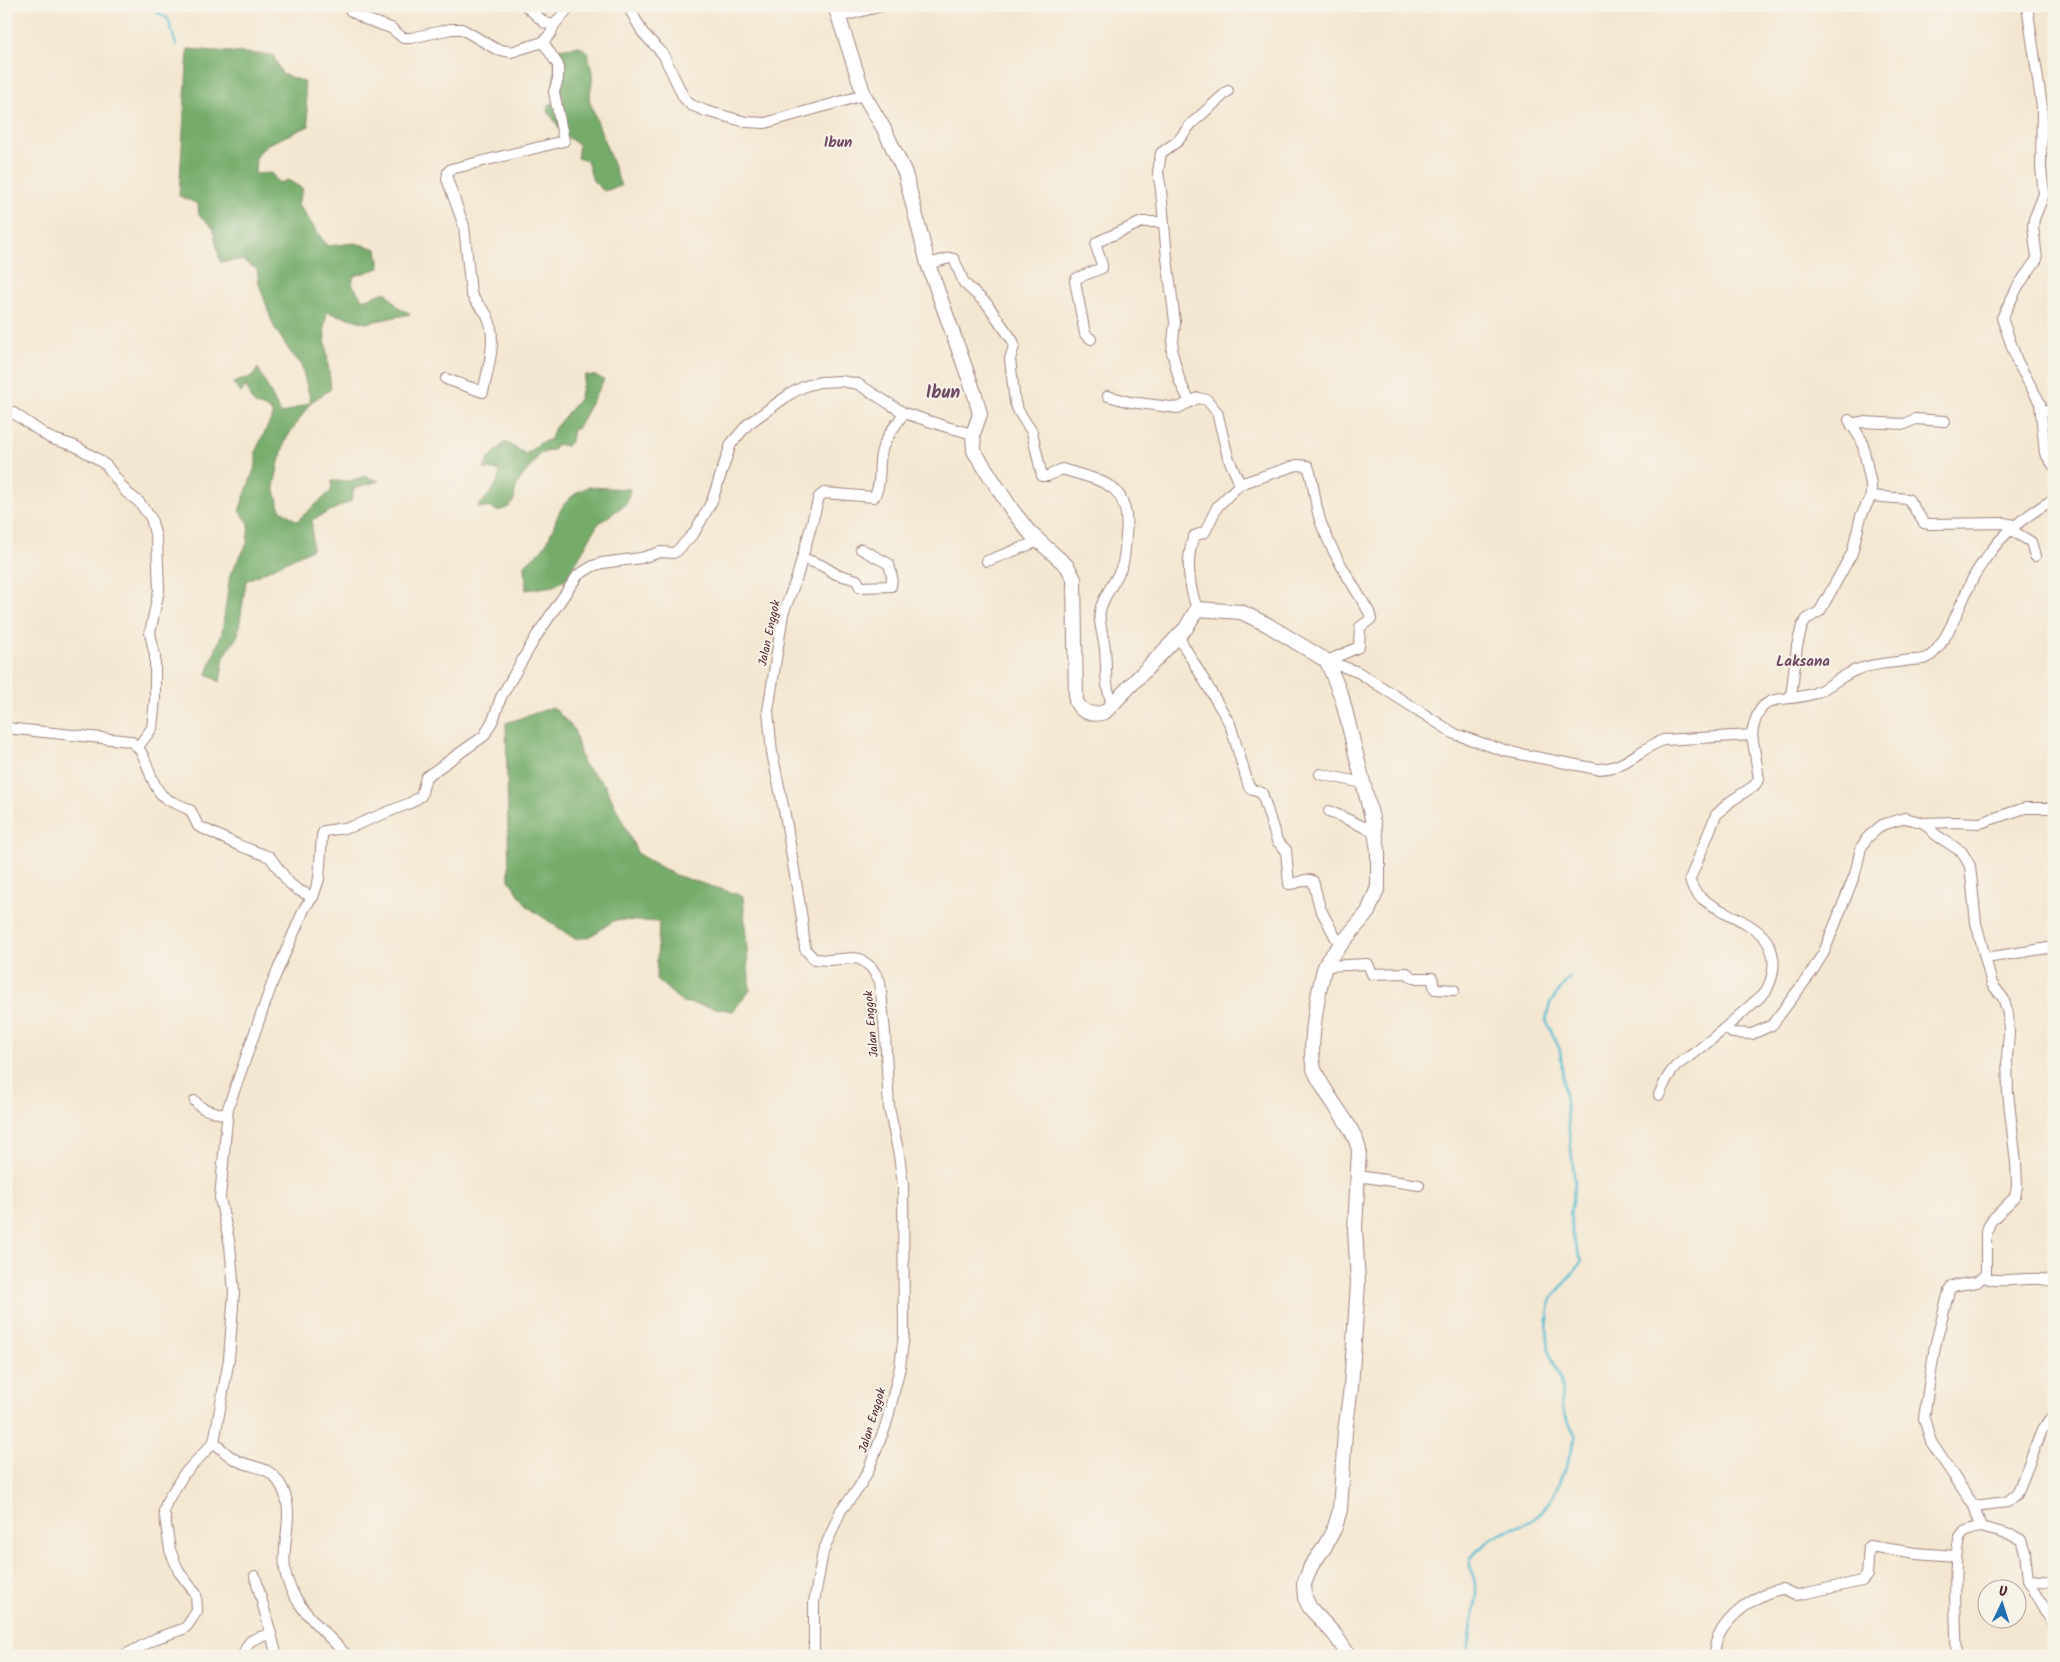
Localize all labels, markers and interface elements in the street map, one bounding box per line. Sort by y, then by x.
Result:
district label: Ibun [824,131,852,155]
district label: Ibun [926,379,960,408]
street label: Jalan Enggok [753,598,786,668]
district label: Laksana [1776,650,1830,674]
street label: Jalan Enggok [859,989,884,1058]
street label: Jalan Enggok [854,1385,891,1455]
north arrow [1978,1580,2028,1630]
text: U [1998,1581,2008,1603]

